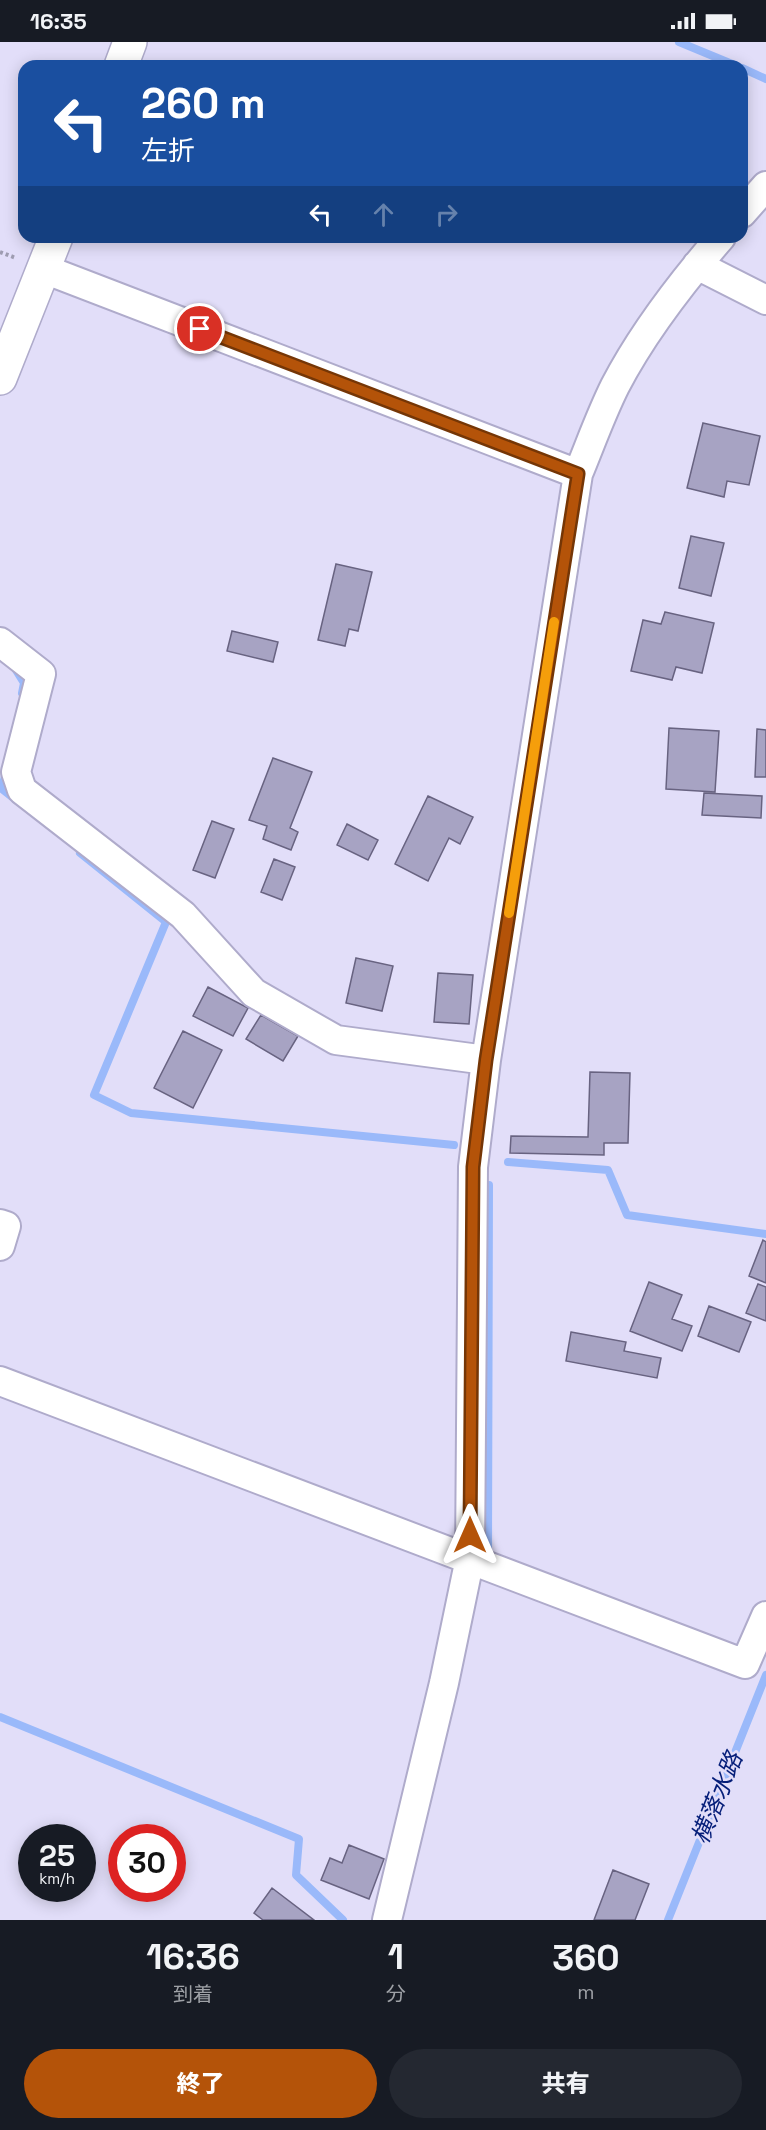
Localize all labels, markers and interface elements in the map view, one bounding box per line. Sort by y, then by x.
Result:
text: 16:35 [30,7,87,35]
text: 260 m [141,77,266,130]
icon: left [42,84,120,162]
text: 左折 [141,133,195,168]
icon: left [304,198,337,231]
icon: ahead [367,198,400,231]
icon: right [430,198,463,231]
pin [174,303,225,354]
icon: arrive [183,312,216,345]
position arrow [438,1503,502,1567]
water label: 横落水路 [684,1746,750,1848]
speed limit sign: 30 [108,1824,186,1902]
text: 25 [39,1836,75,1875]
text: km/h [39,1869,75,1888]
text: 16:36 [146,1934,240,1980]
text: 1 [388,1934,404,1980]
text: 360 [552,1935,620,1981]
text: m [577,1979,595,2005]
text: 到着 [173,1981,213,2007]
text: 分 [386,1981,406,2007]
button: 終了 [24,2049,377,2118]
button: 共有 [389,2049,742,2118]

